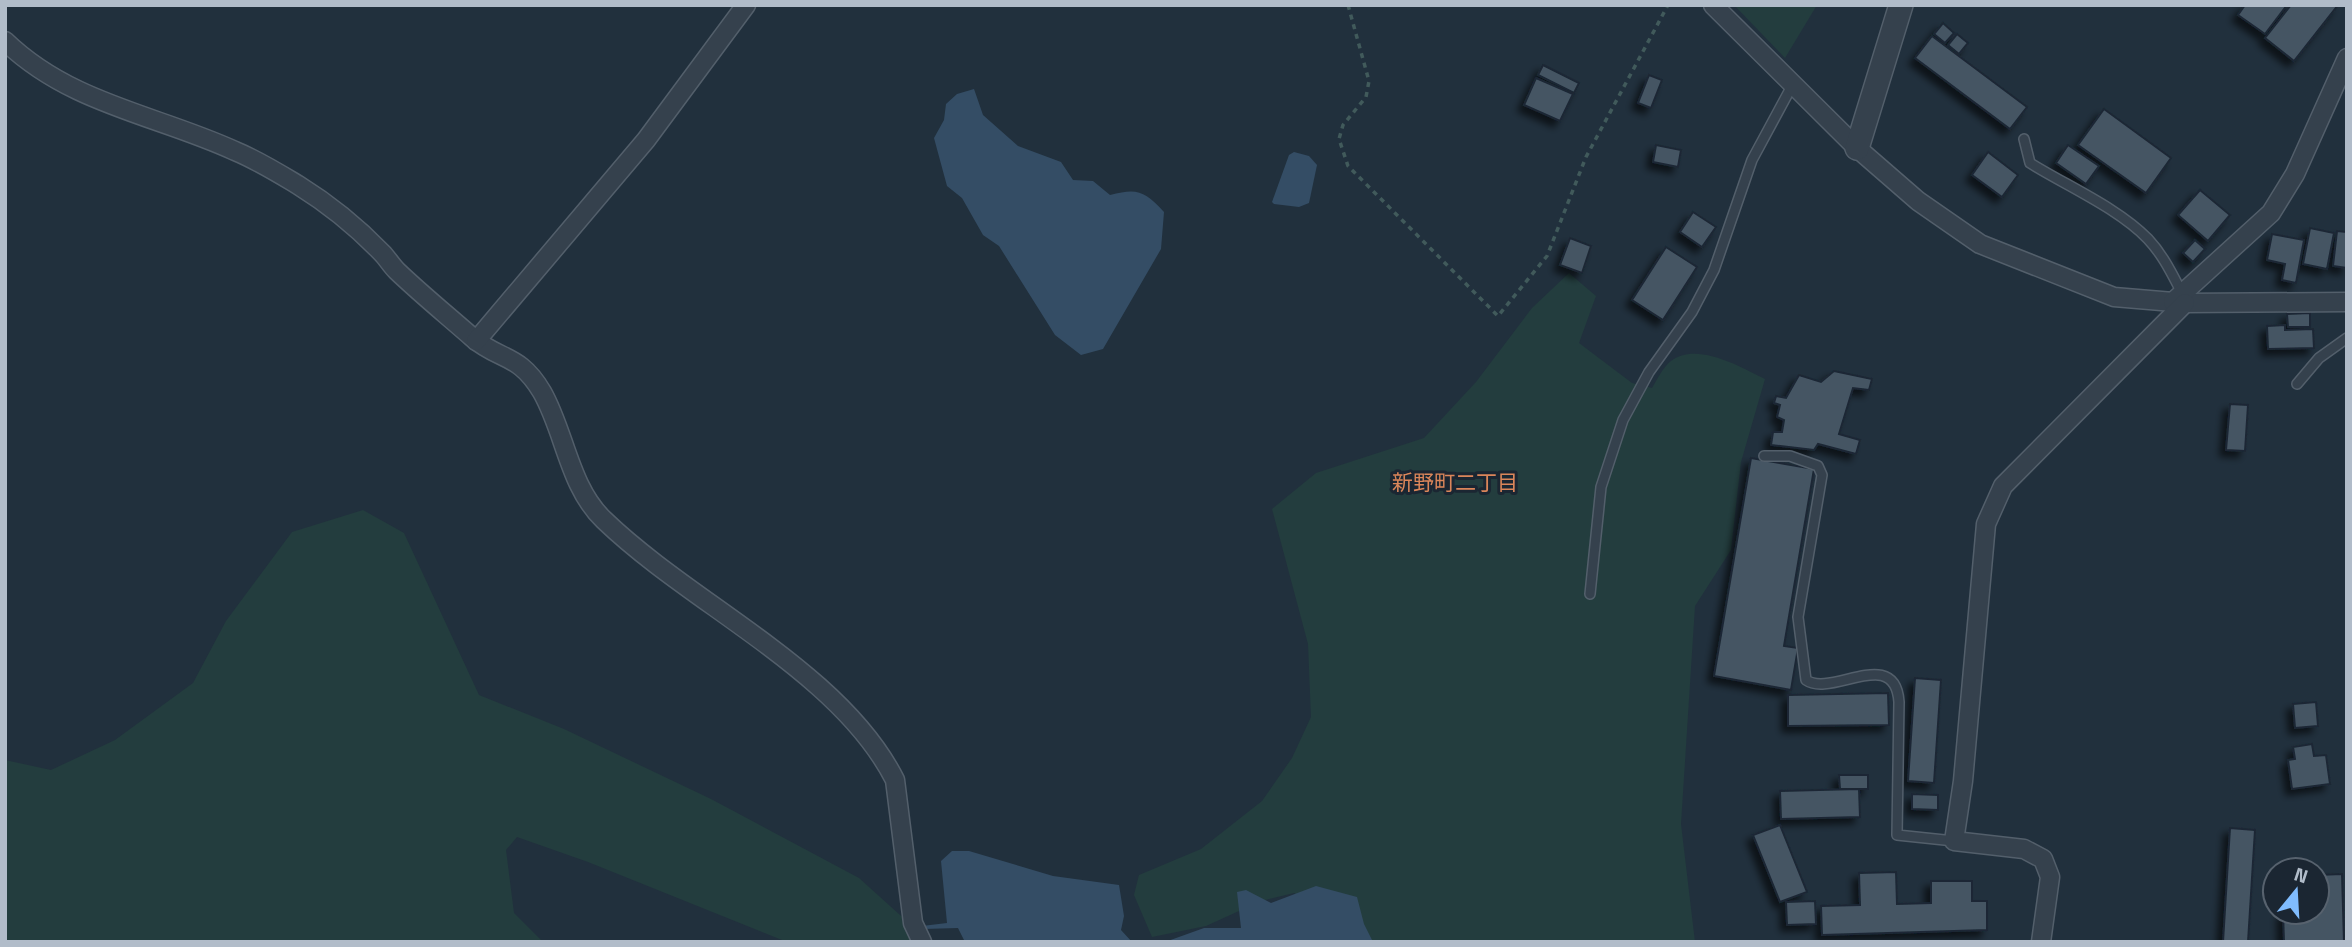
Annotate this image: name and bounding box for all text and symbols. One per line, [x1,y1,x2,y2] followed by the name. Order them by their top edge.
[1392,466,1518,498] district label: 新野町二丁目
[2261,856,2331,926] north arrow
[2291,859,2312,890] text: N

